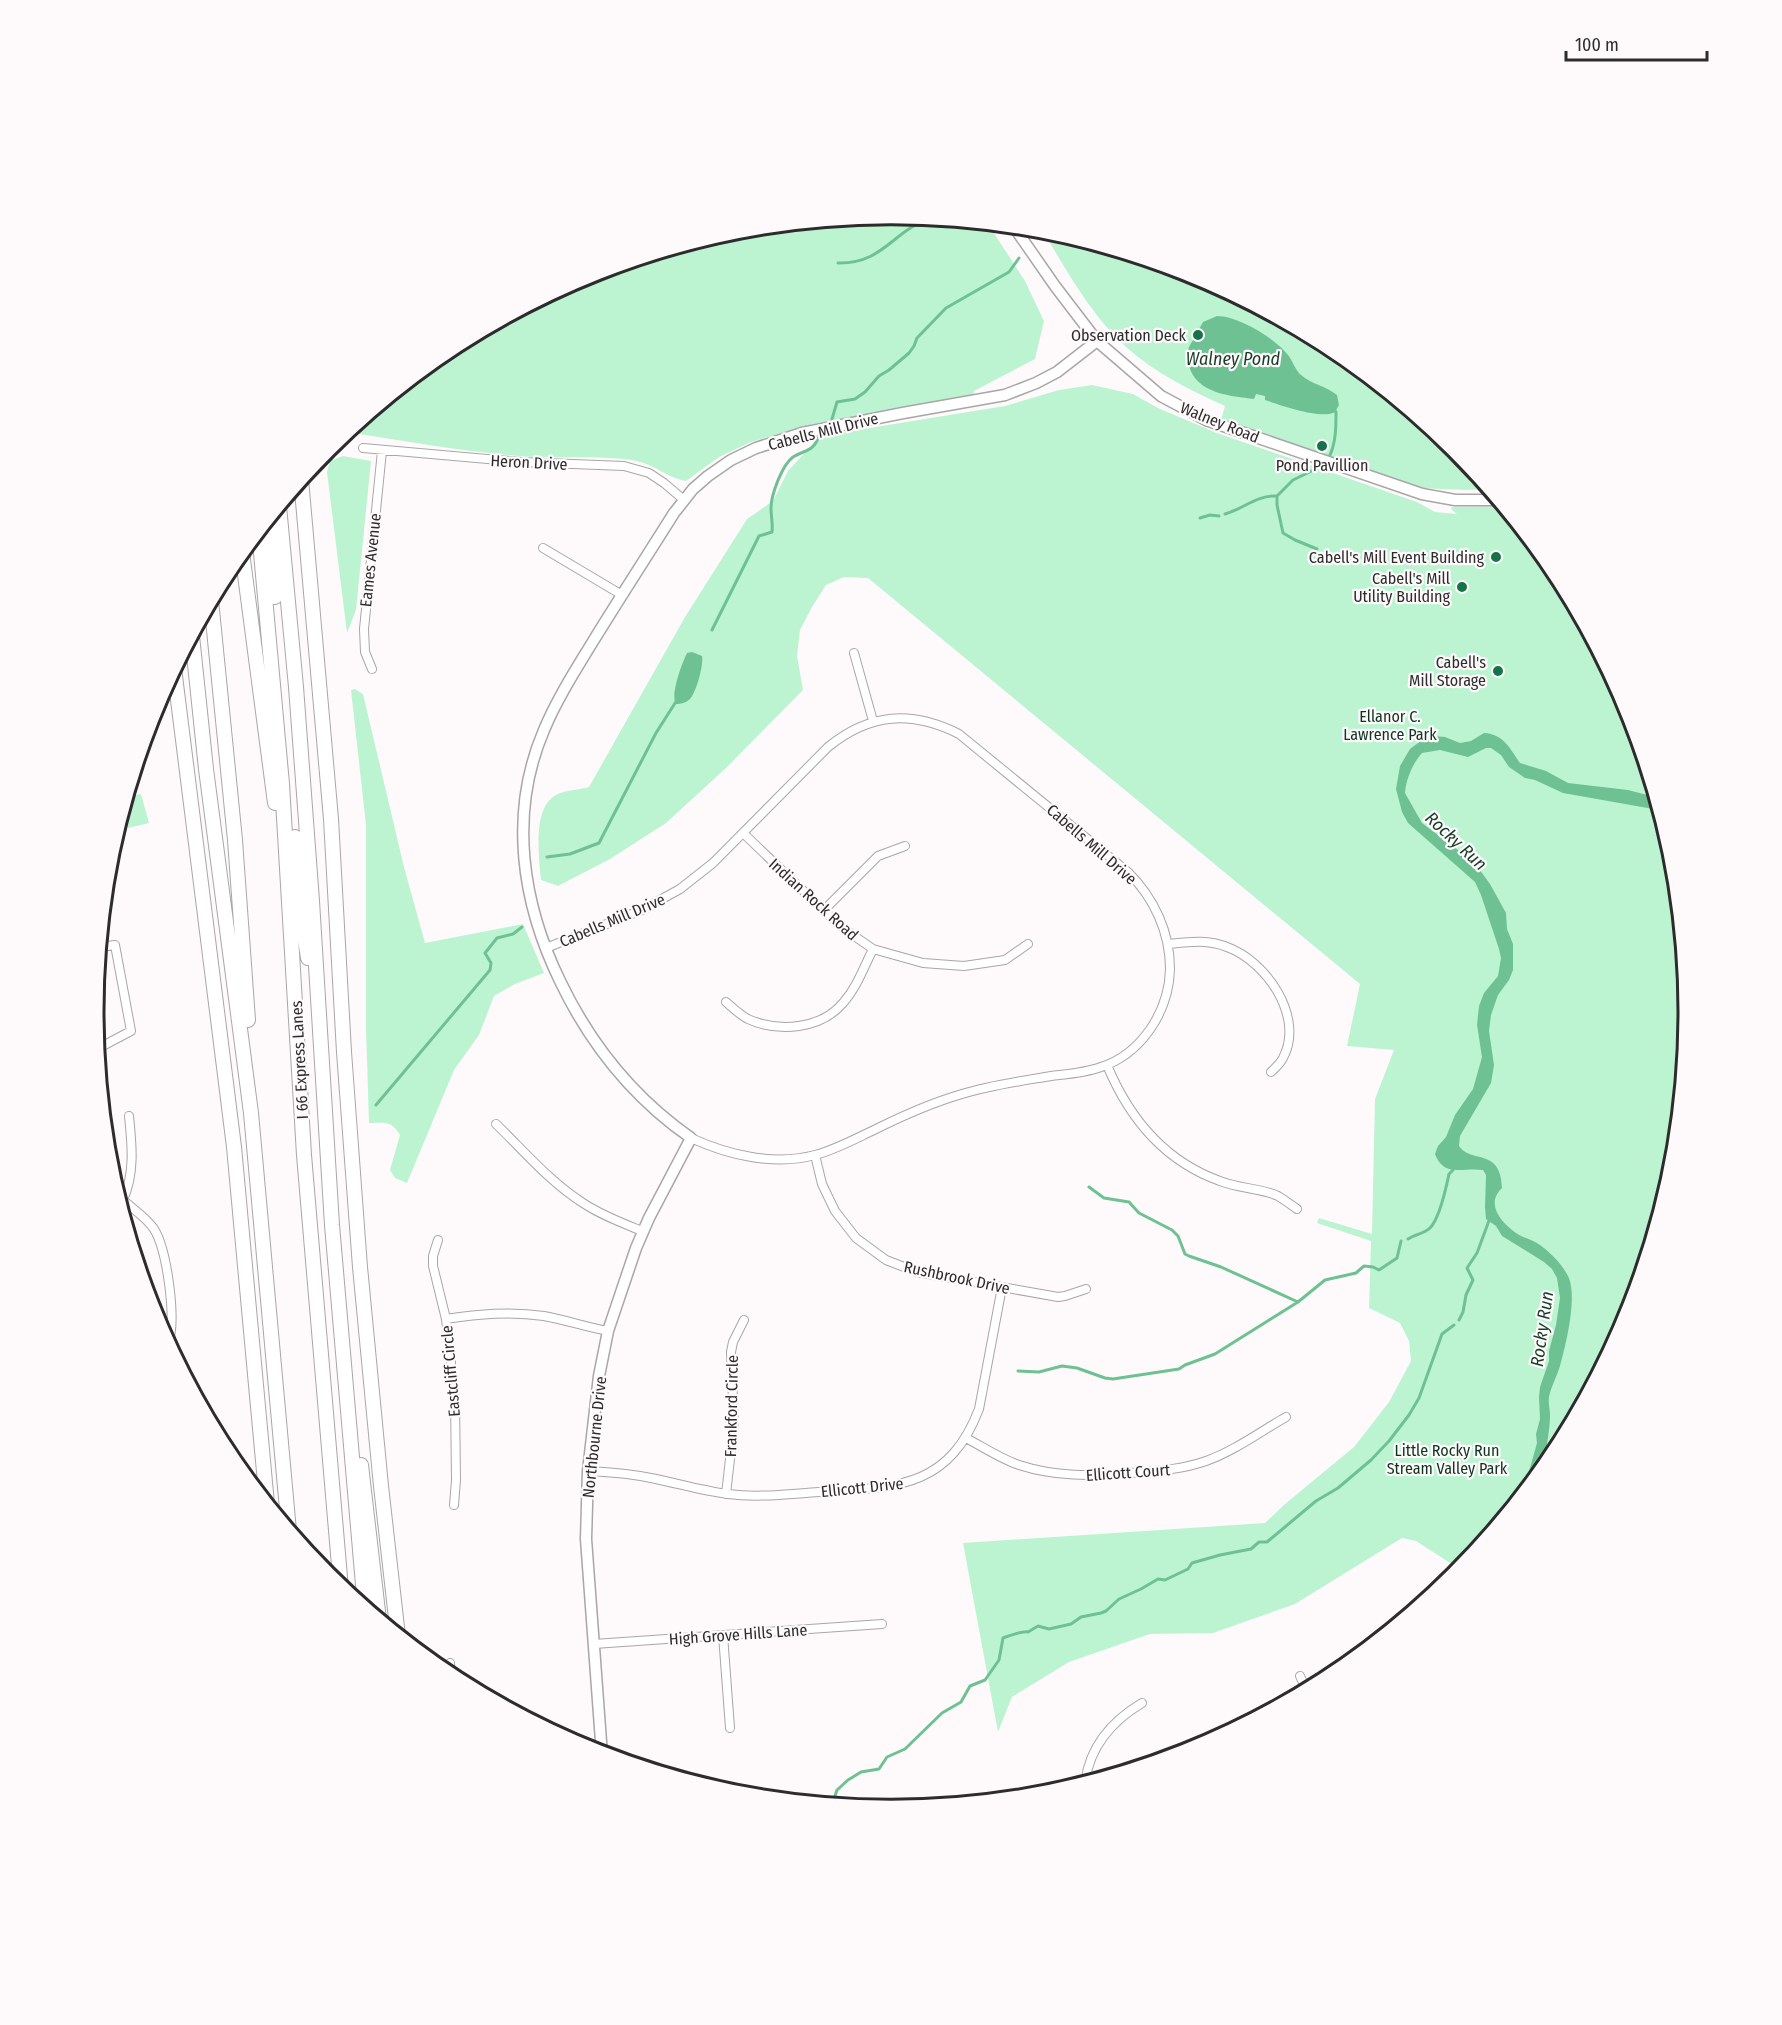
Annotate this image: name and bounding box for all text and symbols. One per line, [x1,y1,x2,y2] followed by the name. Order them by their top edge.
[1566,24,1707,62] scale bar
[1575,34,1619,56] text: 100 m
[1071,326,1187,345] place label: Observation Deck
[1191,328,1205,342] marker: Observation Deck
[1186,348,1281,370] water label: Walney Pond
[1177,398,1262,447] street label: Walney Road
[766,409,880,454] street label: Cabells Mill Drive
[1315,439,1329,453] marker: Pond Pavillion
[490,451,568,474] street label: Heron Drive
[1276,456,1368,475] place label: Pond Pavillion
[356,512,385,608] street label: Eames Avenue
[1309,548,1484,567] place label: Cabell's Mill Event Building
[1489,550,1503,564] marker: Cabell's Mill Event Building
[1353,569,1450,606] place label: Cabell's Mill Utility Building
[1455,580,1469,594] marker: Cabell's Mill Utility Building
[1409,653,1486,690] place label: Cabell's Mill Storage
[1491,664,1505,678] marker: Cabell's Mill Storage
[1343,707,1437,744] park label: Ellanor C. Lawrence Park
[1043,800,1141,889] street label: Cabells Mill Drive
[1421,807,1491,875] water label: Rocky Run
[765,854,862,944] street label: Indian Rock Road
[557,890,668,951] street label: Cabells Mill Drive
[287,1000,312,1120] street label: I 66 Express Lanes
[902,1257,1012,1298] street label: Rushbrook Drive
[1526,1290,1558,1368] water label: Rocky Run
[437,1324,464,1417] street label: Eastcliff Circle
[721,1355,742,1457] street label: Frankford Circle
[579,1375,610,1499] street label: Northbourne Drive
[1387,1441,1508,1478] park label: Little Rocky Run Stream Valley Park
[1085,1460,1172,1485] street label: Ellicott Court
[820,1474,904,1501] street label: Ellicott Drive
[668,1620,808,1649] street label: High Grove Hills Lane

